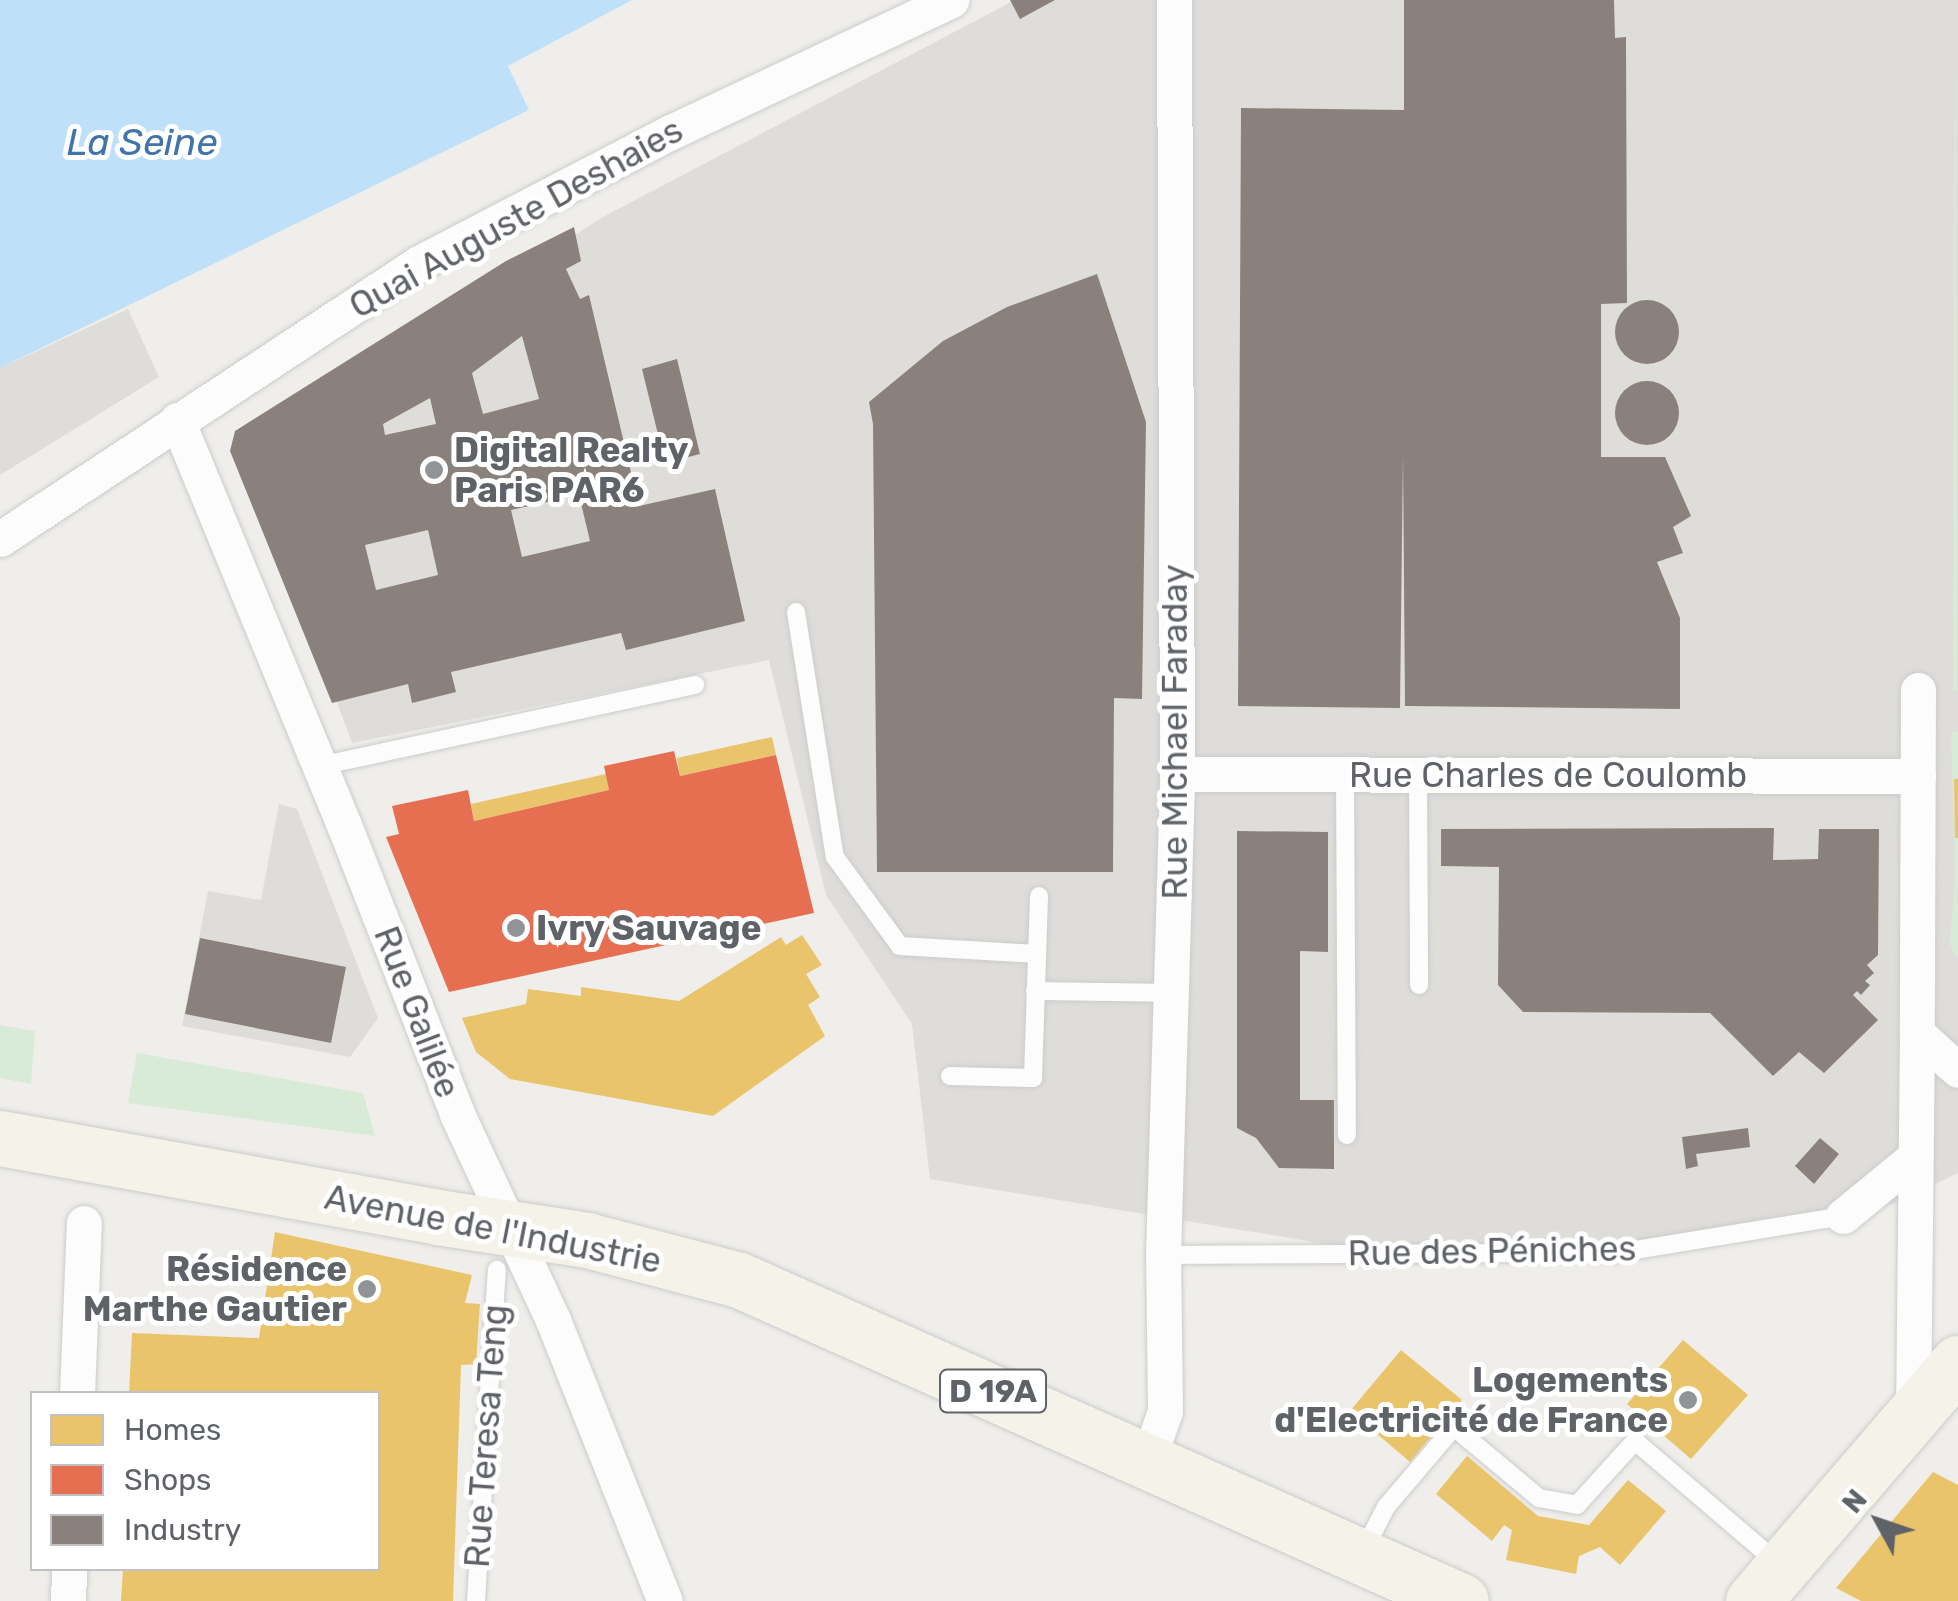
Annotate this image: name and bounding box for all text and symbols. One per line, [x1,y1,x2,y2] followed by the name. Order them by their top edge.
[342,109,690,327] street label: Quai Auguste Deshaies
[66,120,218,166] water label: La Seine
[454,429,688,511] place label: Digital Realty Paris PAR6
[423,459,445,481] marker: Digital Realty Paris PAR6
[1154,564,1196,900] street label: Rue Michael Faraday
[1349,754,1747,796] street label: Rue Charles de Coulomb
[536,907,762,949] place label: Ivry Sauvage
[505,917,527,939] marker: Ivry Sauvage
[365,920,469,1104] street label: Rue Galilée
[321,1176,665,1282] street label: Avenue de l'Industrie
[1347,1227,1637,1275] street label: Rue des Péniches
[83,1248,347,1330] place label: Résidence Marthe Gautier
[356,1278,378,1300] marker: Résidence Marthe Gautier
[456,1302,516,1570] street label: Rue Teresa Teng
[1274,1359,1668,1441] place label: Logements d'Electricité de France
[938,1364,1048,1418] road number: D 19A
[1677,1389,1699,1411] marker: Logements d'Electricité de France
[30,1391,380,1571] legend
[124,1412,221,1448] text: Homes
[124,1462,211,1498] text: Shops
[1828,1471,1928,1571] north arrow
[1836,1483,1874,1520] text: N
[124,1512,241,1548] text: Industry

